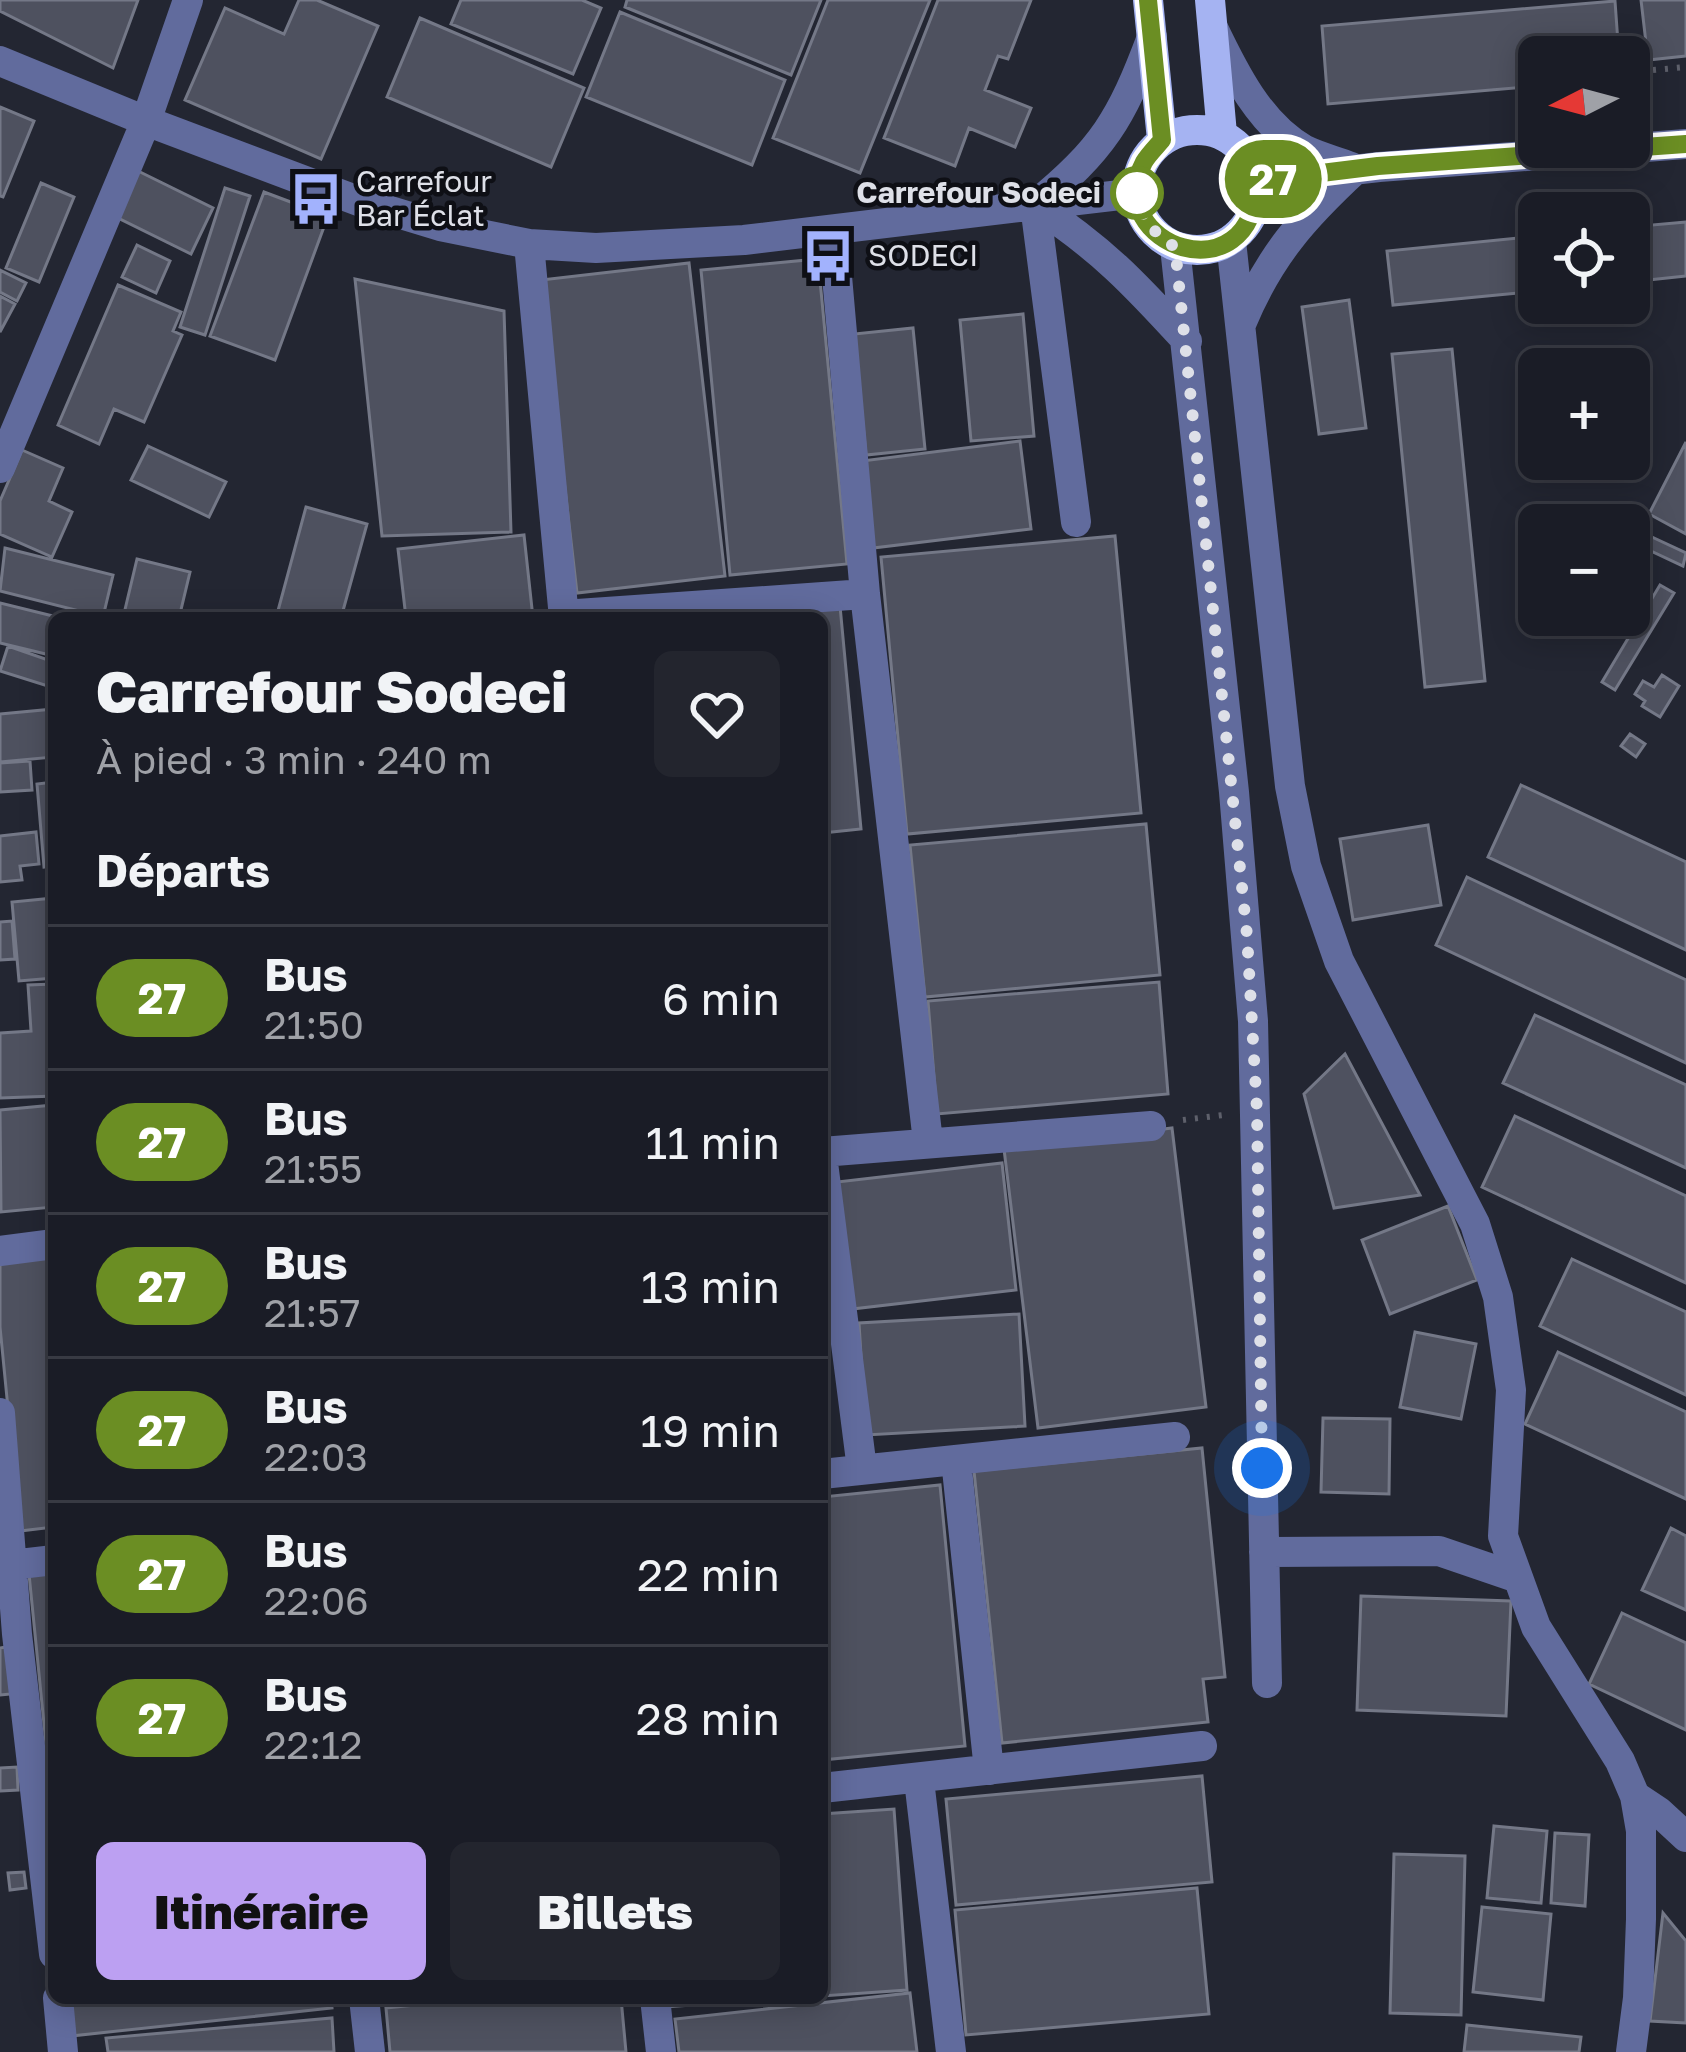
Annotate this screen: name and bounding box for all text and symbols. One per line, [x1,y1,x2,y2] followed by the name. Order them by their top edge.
[1518,36,1650,168] north arrow
[1518,36,1650,636] map controls
[1219,140,1327,218] line badge: 27
[1249,154,1297,204] text: 27
[356,163,492,233] place label: Carrefour Bar Éclat
[1112,168,1162,218] marker: Carrefour Sodeci
[287,170,345,228] bus stop icon: Carrefour Bar Éclat
[856,174,1101,210] place label: Carrefour Sodeci
[1518,192,1650,324] button: locate
[799,227,857,285] bus stop icon: SODECI
[868,237,978,273] place label: SODECI
[1518,348,1650,480] button: +
[1518,504,1650,636] button: −
[654,651,780,777] button: heart
[96,656,567,725] text: Carrefour Sodeci
[96,736,492,783] text: À pied · 3 min · 240 m
[96,843,270,897] text: Départs
[264,947,348,1001] text: Bus
[662,971,780,1025] text: 6 min
[138,973,186,1023] text: 27
[264,1001,364,1048] text: 21:50
[264,1091,348,1145] text: Bus
[646,1115,780,1169] text: 11 min
[138,1117,186,1167] text: 27
[264,1145,362,1192] text: 21:55
[264,1235,348,1289] text: Bus
[641,1259,780,1313] text: 13 min
[138,1261,186,1311] text: 27
[264,1289,361,1336] text: 21:57
[264,1379,348,1433] text: Bus
[640,1403,780,1457] text: 19 min
[138,1405,186,1455] text: 27
[264,1433,368,1480] text: 22:03
[1232,1438,1292,1498] your location
[264,1523,348,1577] text: Bus
[637,1547,780,1601] text: 22 min
[138,1549,186,1599] text: 27
[264,1577,369,1624] text: 22:06
[264,1667,348,1721] text: Bus
[636,1691,780,1745] text: 28 min
[138,1693,186,1743] text: 27
[264,1721,362,1768] text: 22:12
[96,1842,426,1980] button: Itinéraire
[450,1842,780,1980] button: Billets

